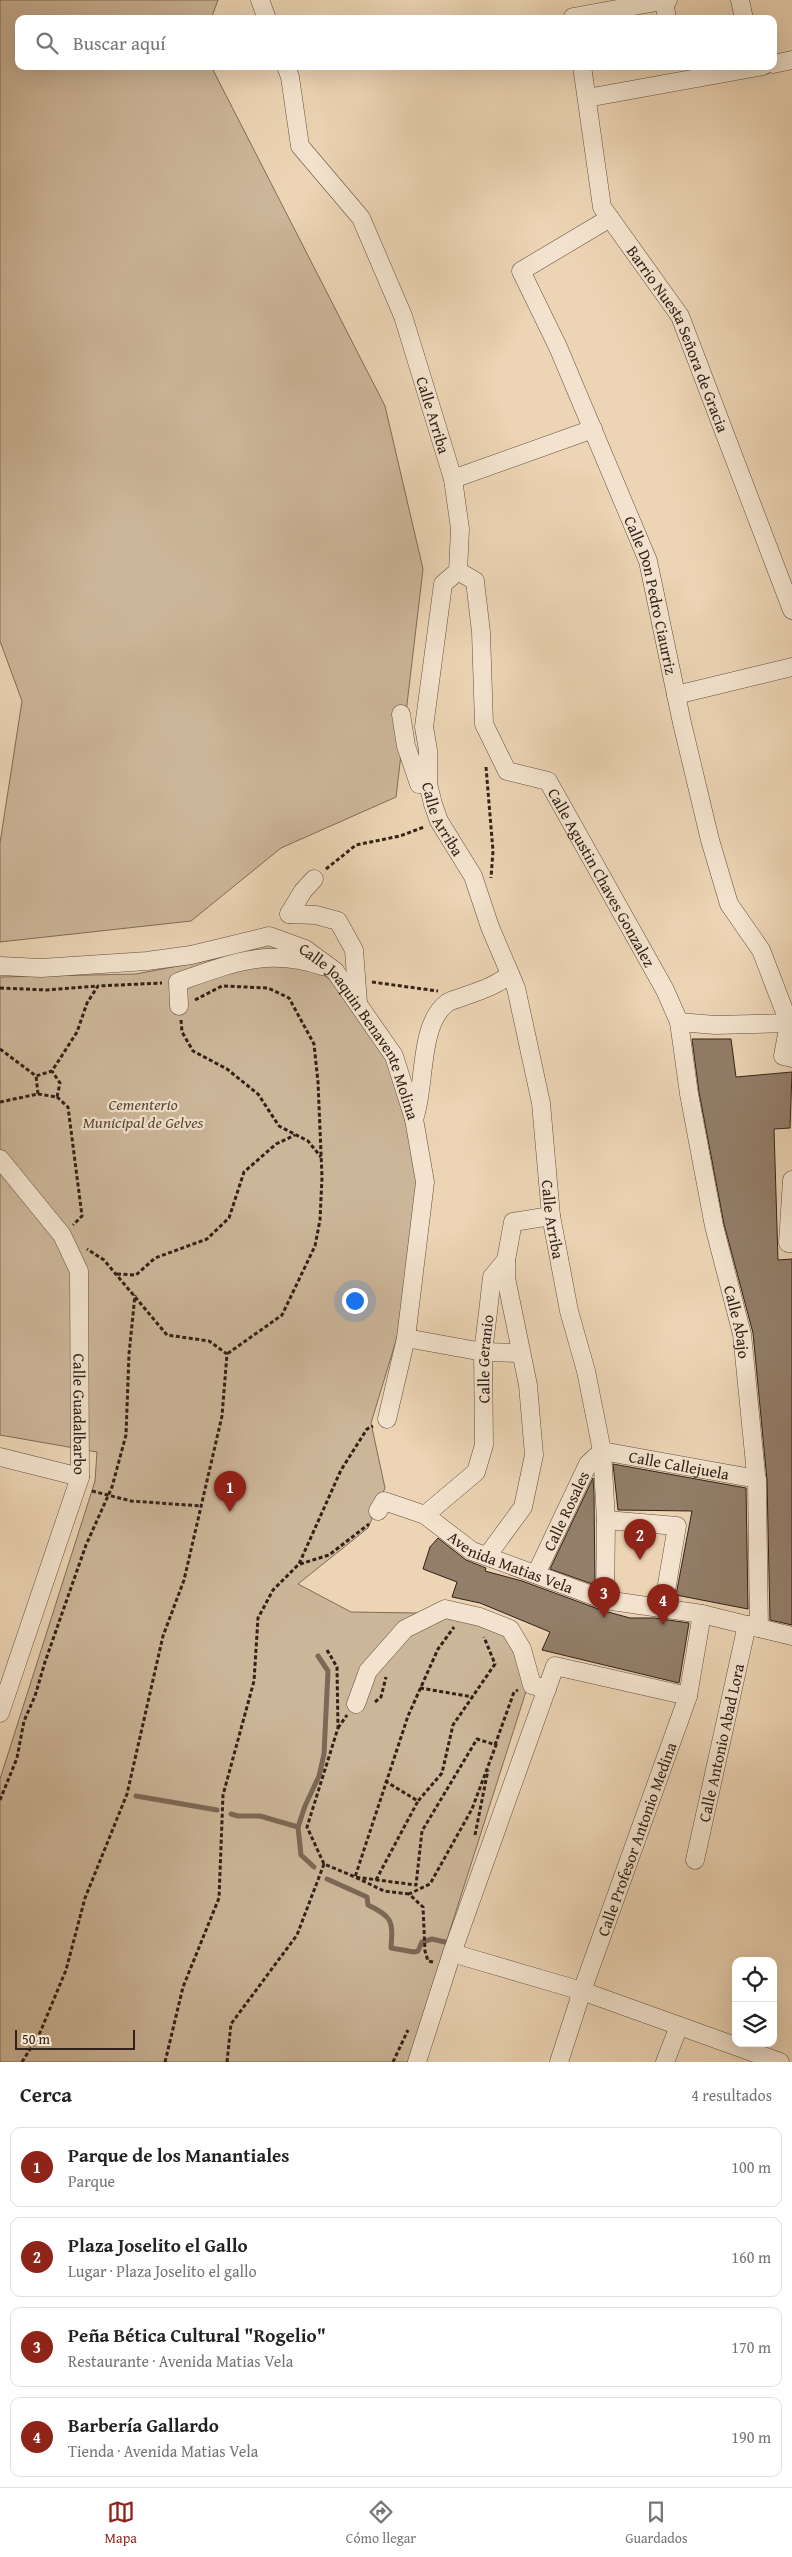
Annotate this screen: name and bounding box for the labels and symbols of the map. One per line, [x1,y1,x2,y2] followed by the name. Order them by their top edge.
[621,240,735,436] street label: Barrio Nuesta Señora de Gracia
[410,373,457,457] street label: Calle Arriba
[618,512,683,677] street label: Calle Don Pedro Ciaurriz
[416,779,470,861] street label: Calle Arriba
[542,783,662,971] street label: Calle Agustin Chaves Gonzalez
[296,936,426,1123] street label: Calle Joaquin Benavente Molina
[83,1092,204,1134] park label: Cementerio Municipal de Gelves
[536,1179,571,1261] street label: Calle Arriba
[718,1283,756,1360] street label: Calle Abajo
[342,1288,368,1314] your location
[471,1313,500,1403] street label: Calle Geranio
[67,1353,92,1475] street label: Calle Guadalbarbo
[627,1444,732,1486] street label: Calle Callejuela
[537,1467,595,1555] street label: Calle Rosales
[214,1471,246,1512] pin: 1
[624,1519,656,1560] pin: 2
[443,1525,577,1599] street label: Avenida Matias Vela
[588,1577,620,1618] pin: 3
[647,1584,679,1625] pin: 4
[692,1661,750,1824] street label: Calle Antonio Abad Lora
[591,1738,683,1940] street label: Calle Profesor Antonio Medina
[15,2027,135,2050] scale bar

